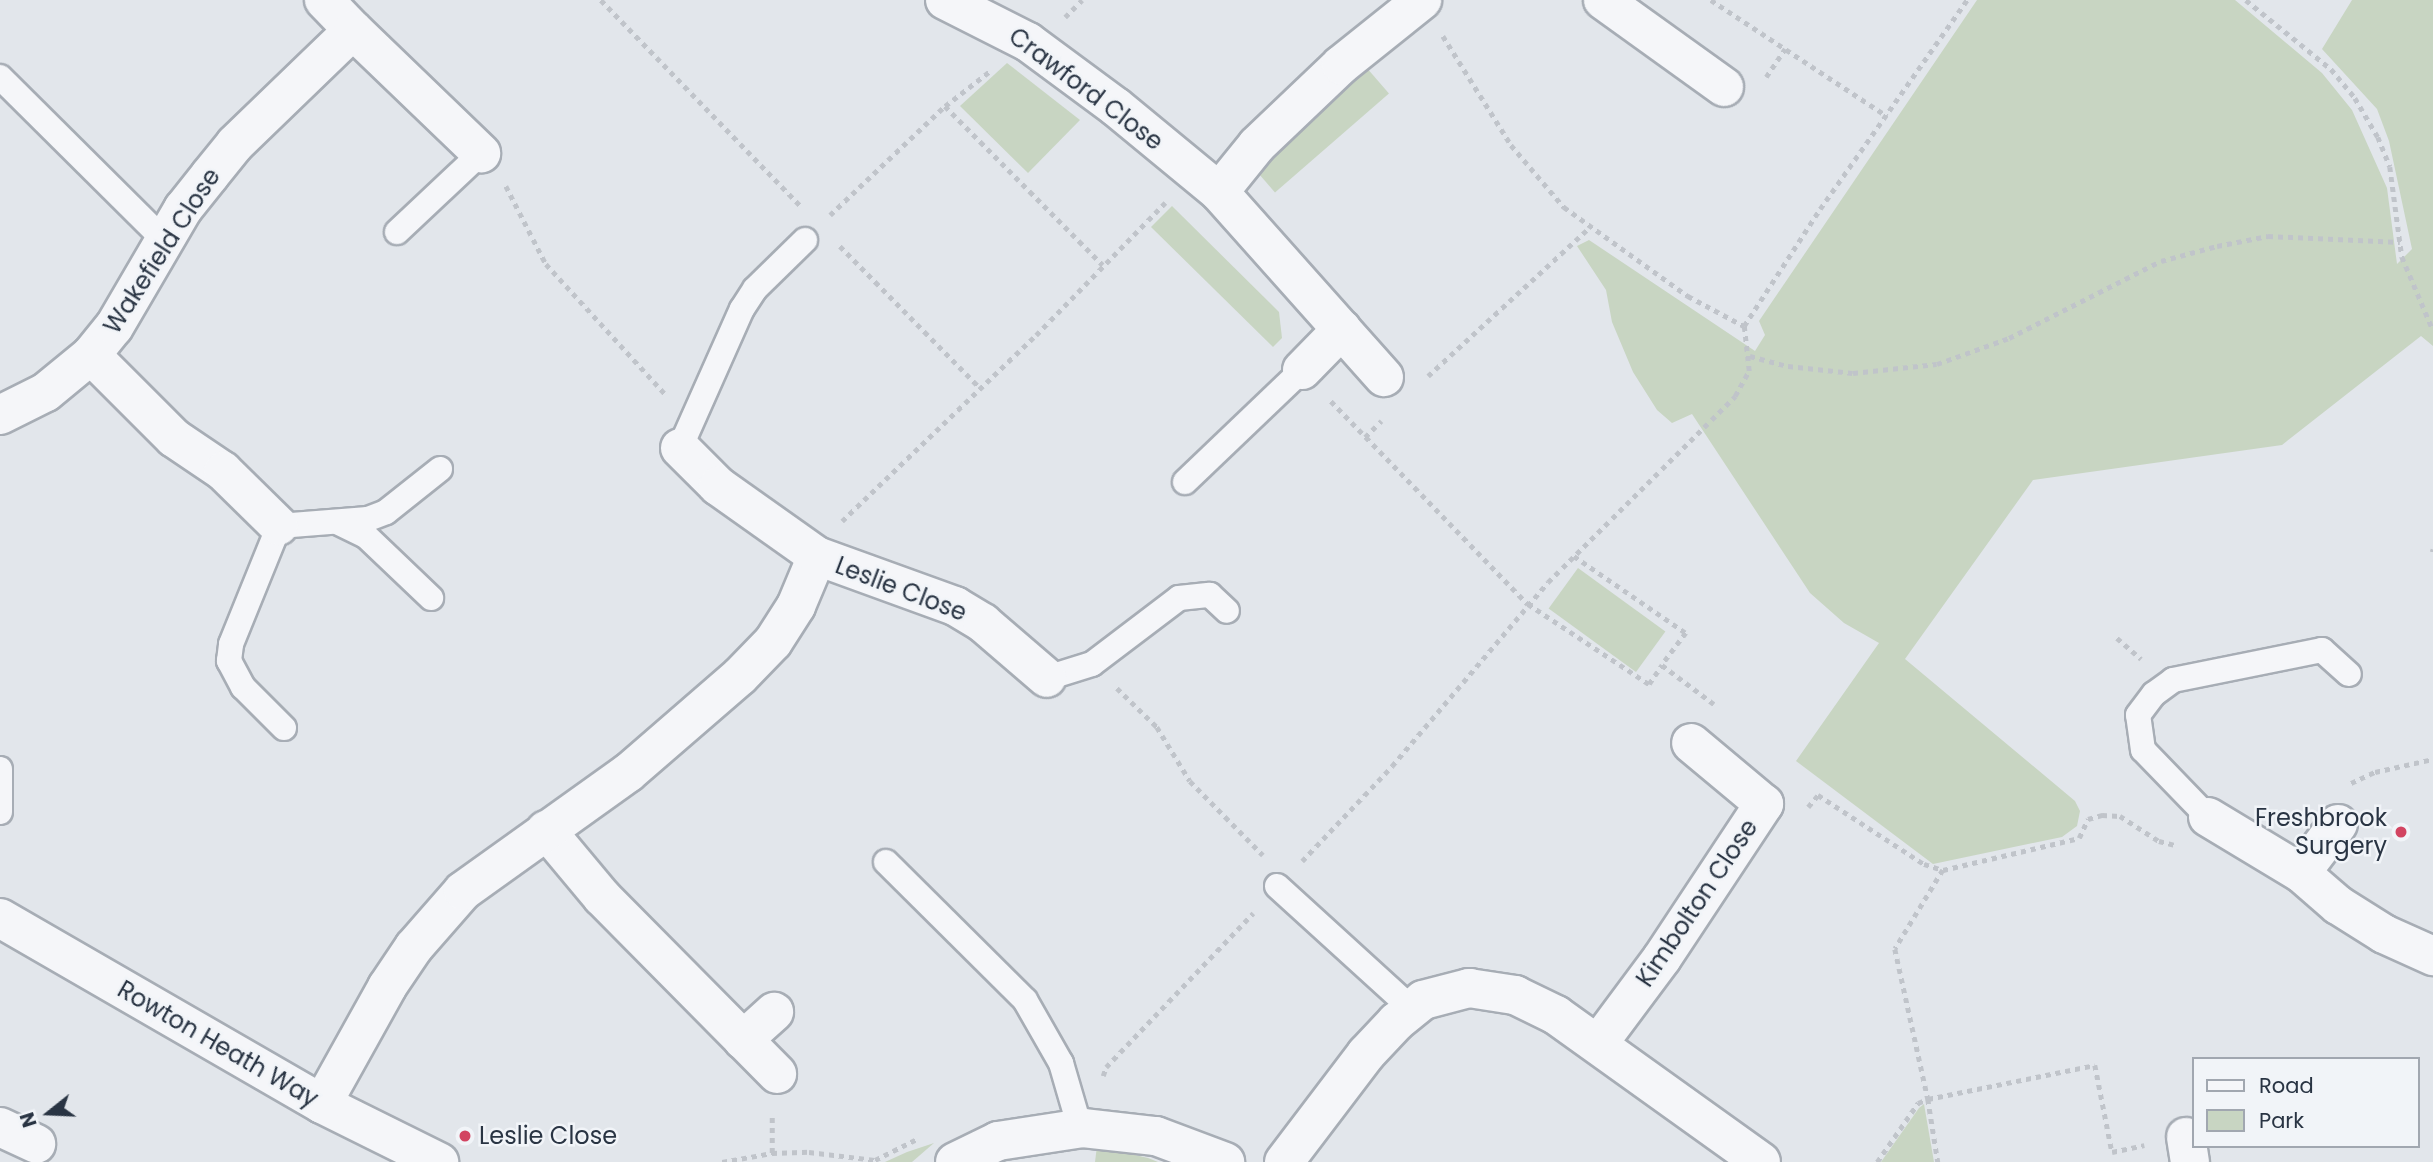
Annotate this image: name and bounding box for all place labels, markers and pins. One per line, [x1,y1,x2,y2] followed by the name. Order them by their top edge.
[2255,804,2387,860] place label: Freshbrook Surgery
[2393,824,2409,840] marker: Freshbrook Surgery
[479,1122,617,1150] place label: Leslie Close
[457,1128,473,1144] marker: Leslie Close

